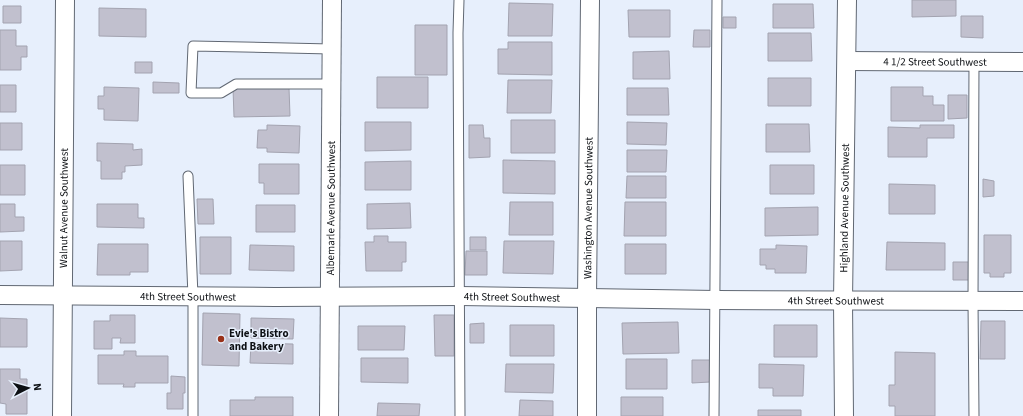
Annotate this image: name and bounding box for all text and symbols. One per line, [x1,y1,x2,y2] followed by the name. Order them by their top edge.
[883,54,987,70] street label: 4 1/2 Street Southwest
[580,137,597,279] street label: Washington Avenue Southwest
[323,140,339,275] street label: Albemarle Avenue Southwest
[836,143,853,273] street label: Highland Avenue Southwest
[56,148,72,268] street label: Walnut Avenue Southwest
[140,289,236,305] street label: 4th Street Southwest
[464,289,560,306] street label: 4th Street Southwest
[788,293,884,309] street label: 4th Street Southwest
[229,326,289,354] place label: Evie's Bistro and Bakery
[216,334,226,344] marker: Evie's Bistro and Bakery
[8,368,48,408] north arrow
[30,383,45,391] text: N

